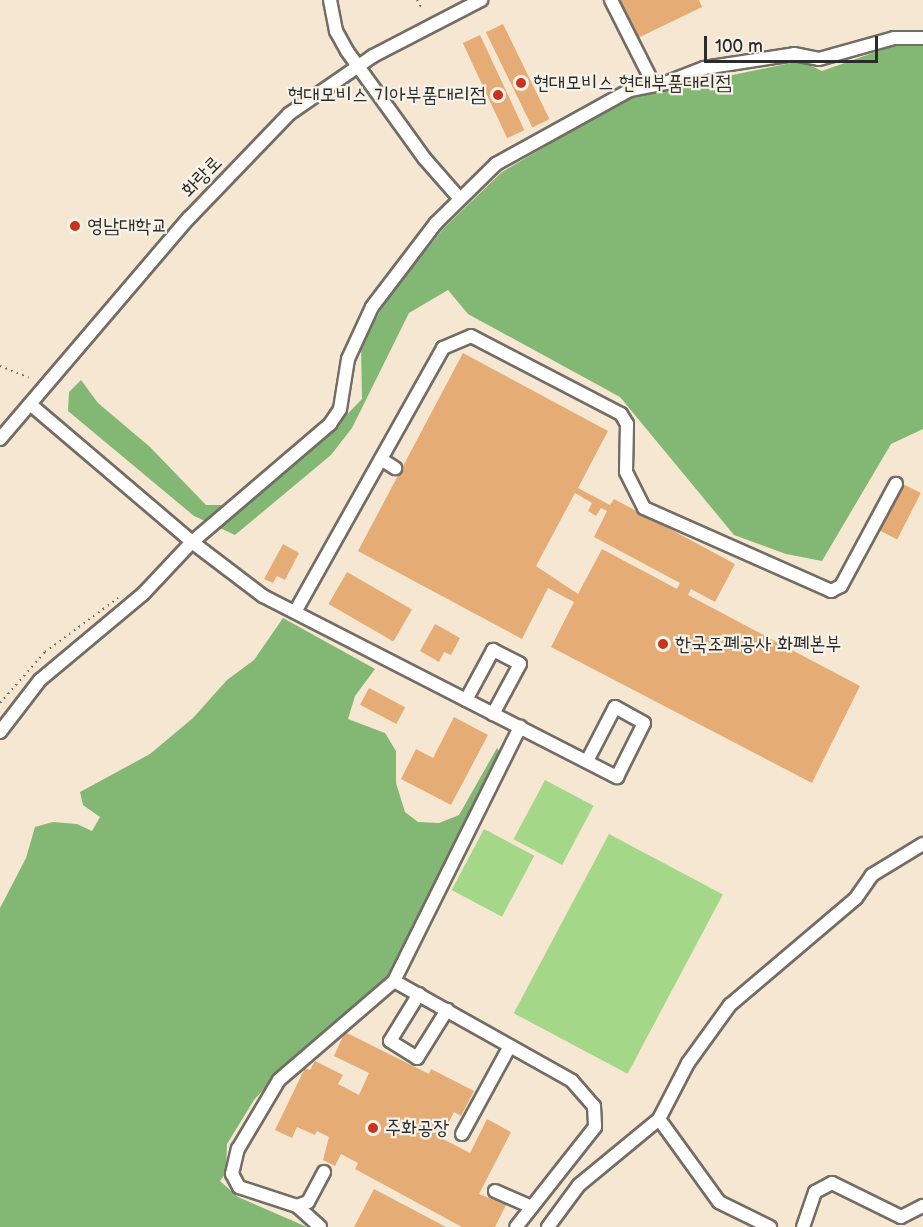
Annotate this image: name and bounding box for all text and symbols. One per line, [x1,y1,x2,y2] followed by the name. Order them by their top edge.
[707,24,881,62] scale bar
[715,36,763,57] text: 100 m
[533,71,732,95] place label: 현대모비스 현대부품대리점
[514,76,528,90] marker: 현대모비스 현대부품대리점
[287,83,486,107] place label: 현대모비스 기아부품대리점
[491,88,505,102] marker: 현대모비스 기아부품대리점
[177,151,227,203] street label: 화랑로
[87,214,167,238] place label: 영남대학교
[68,219,82,233] marker: 영남대학교
[675,632,841,656] place label: 한국조폐공사 화폐본부
[656,637,670,651] marker: 한국조폐공사 화폐본부
[385,1116,449,1140] place label: 주화공장
[366,1121,380,1135] marker: 주화공장

